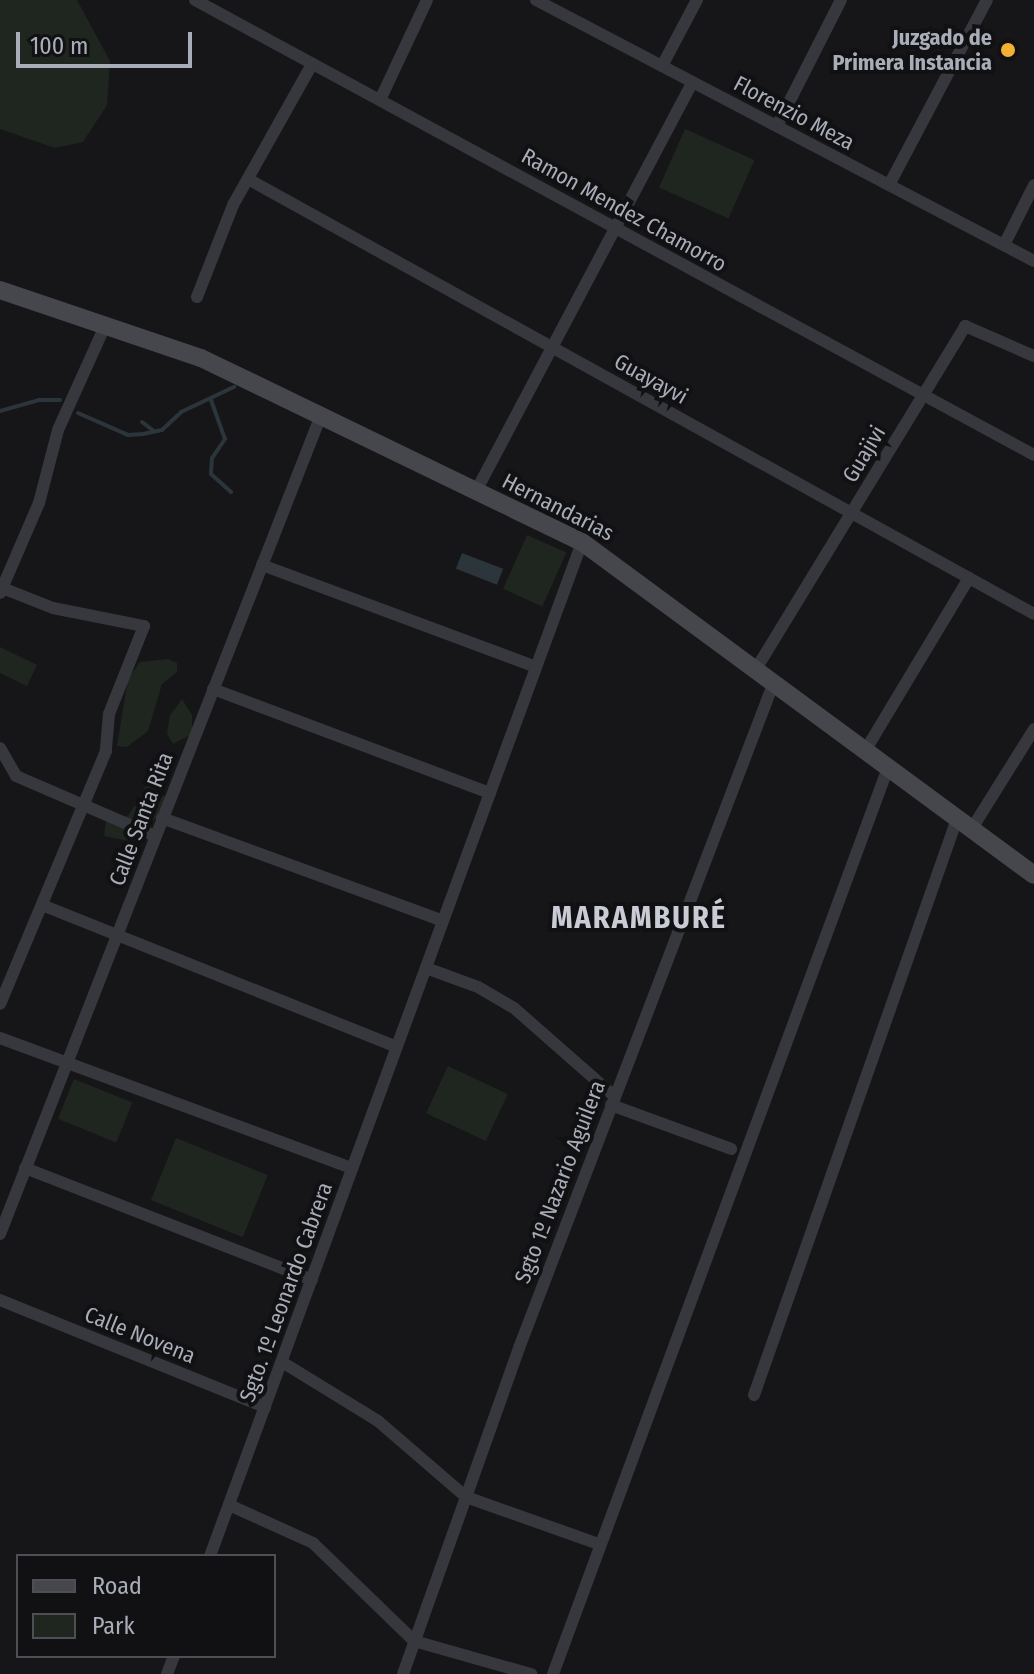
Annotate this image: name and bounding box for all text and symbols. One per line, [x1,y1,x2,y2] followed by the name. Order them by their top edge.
[20,16,196,66] scale bar
[833,24,992,76] place label: Juzgado de Primera Instancia
[30,32,88,60] text: 100 m
[999,41,1017,59] marker: Juzgado de Primera Instancia
[729,70,859,156] street label: Florenzio Meza
[517,143,731,277] street label: Ramon Mendez Chamorro
[610,348,692,410] street label: Guayayvi
[837,421,891,487] street label: Guajivi
[498,468,618,546] street label: Hernandarias
[103,749,179,889] street label: Calle Santa Rita
[551,900,727,936] district label: MARAMBURÉ
[509,1077,611,1287] street label: Sgto 1º Nazario Aguilera
[234,1179,338,1405] street label: Sgto. 1º Leonardo Cabrera
[81,1301,199,1369] street label: Calle Novena
[16,1554,276,1658] legend
[92,1572,142,1600] text: Road
[92,1612,135,1640] text: Park

